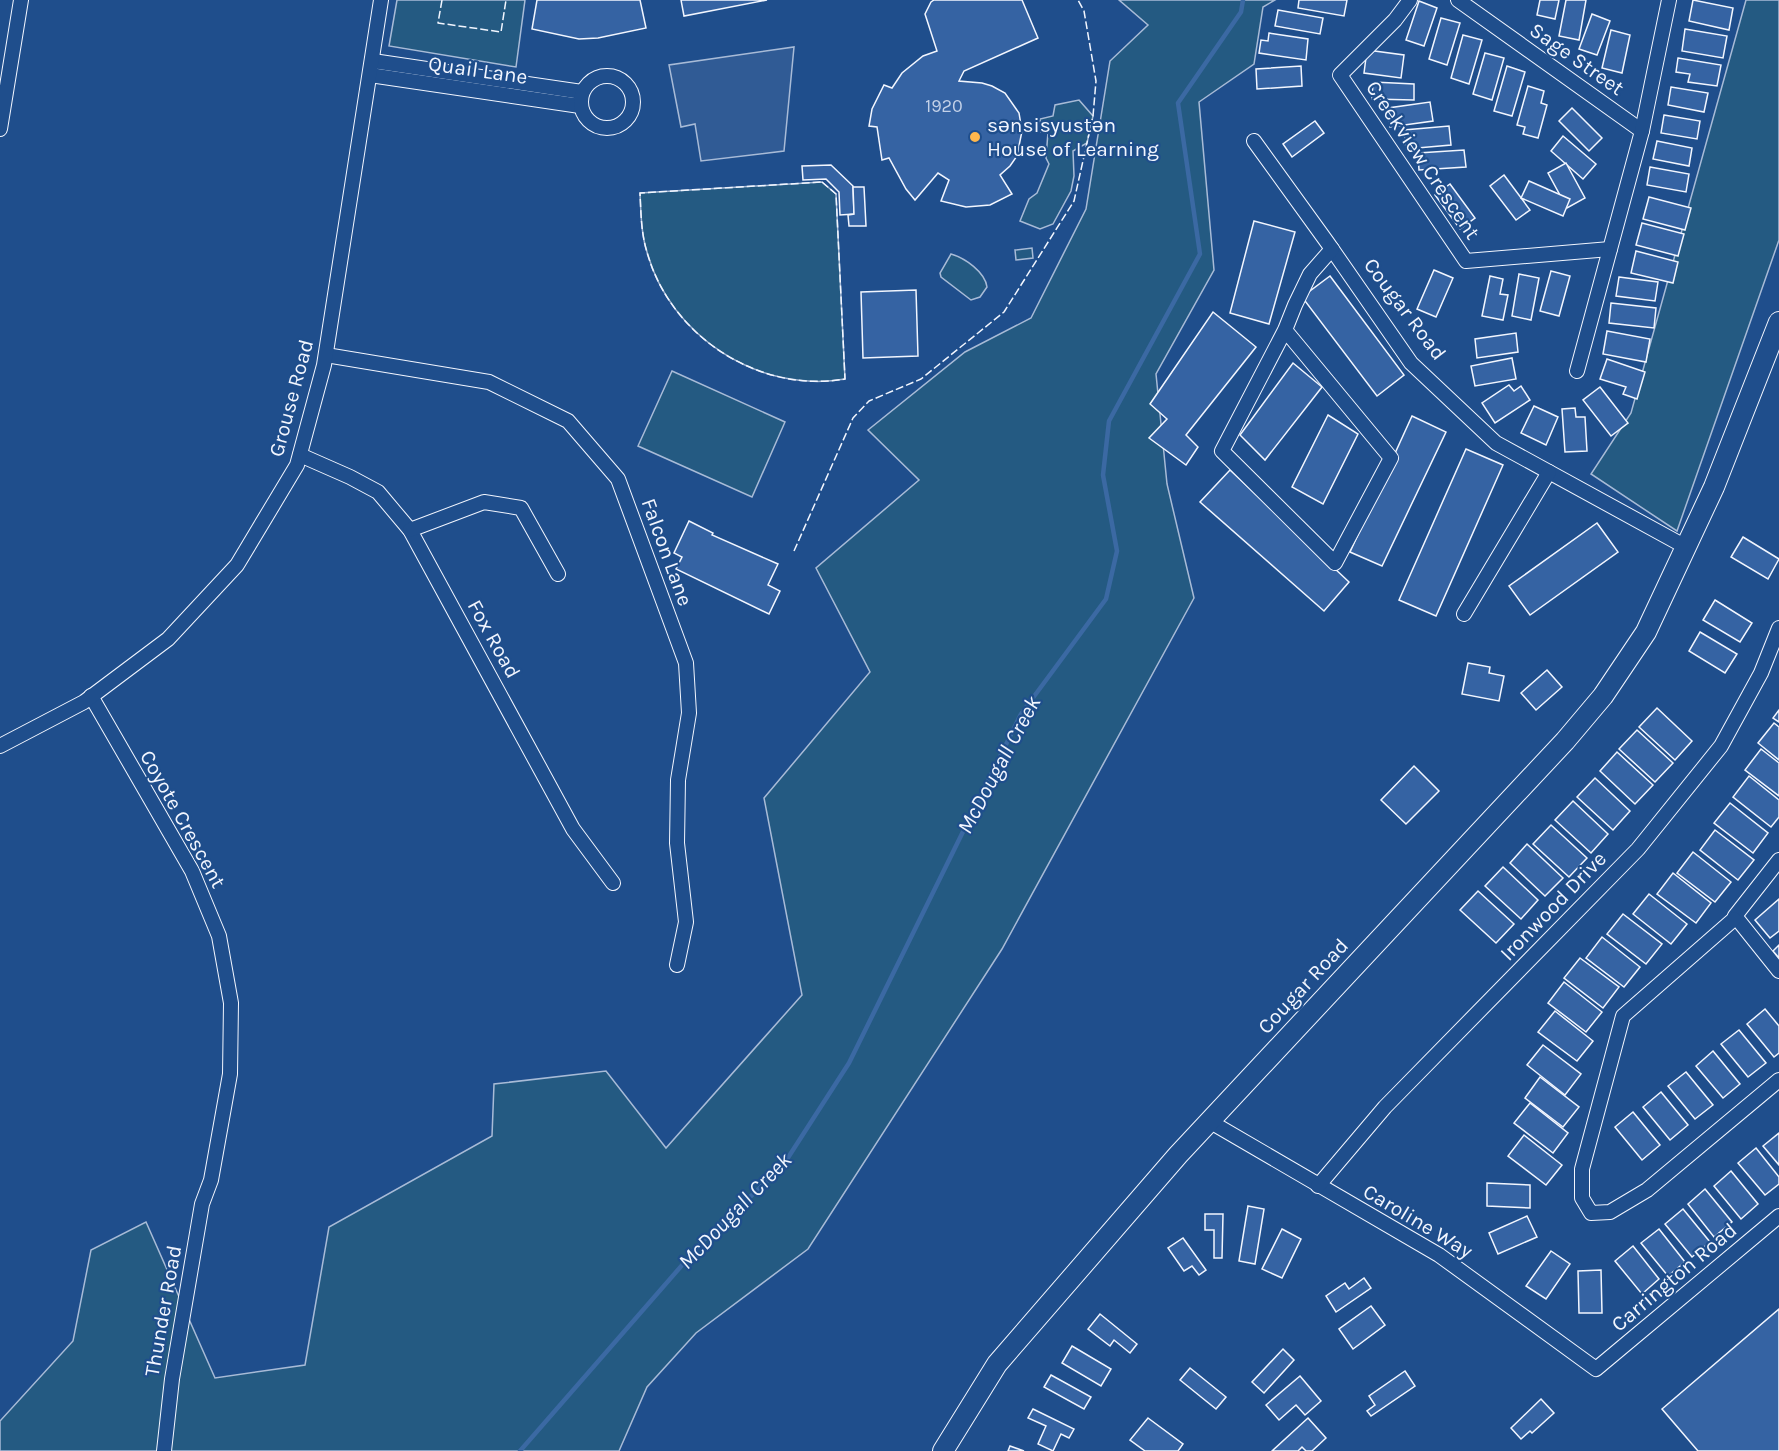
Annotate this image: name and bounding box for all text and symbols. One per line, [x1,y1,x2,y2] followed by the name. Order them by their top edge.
[1525,18,1629,100] street label: Sage Street
[427,51,529,89] street label: Quail Lane
[1361,76,1485,244] street label: Creekview Crescent
[925,95,963,117] house number: 1920
[987,113,1159,161] place label: sənsisyustən House of Learning
[968,130,982,144] marker: sənsisyustən House of Learning
[1359,253,1451,365] street label: Cougar Road
[264,337,318,459] street label: Grouse Road
[636,495,698,609] street label: Falcon Lane
[463,596,525,682] street label: Fox Road
[952,691,1047,838] water label: McDougall Creek
[135,746,231,892] street label: Coyote Crescent
[1495,846,1611,966] street label: Ironwood Drive
[1253,933,1353,1039] street label: Cougar Road
[673,1147,798,1275] water label: McDougall Creek
[1359,1179,1477,1263] street label: Caroline Way
[1607,1218,1741,1336] street label: Carrington Road
[140,1244,186,1378] street label: Thunder Road

